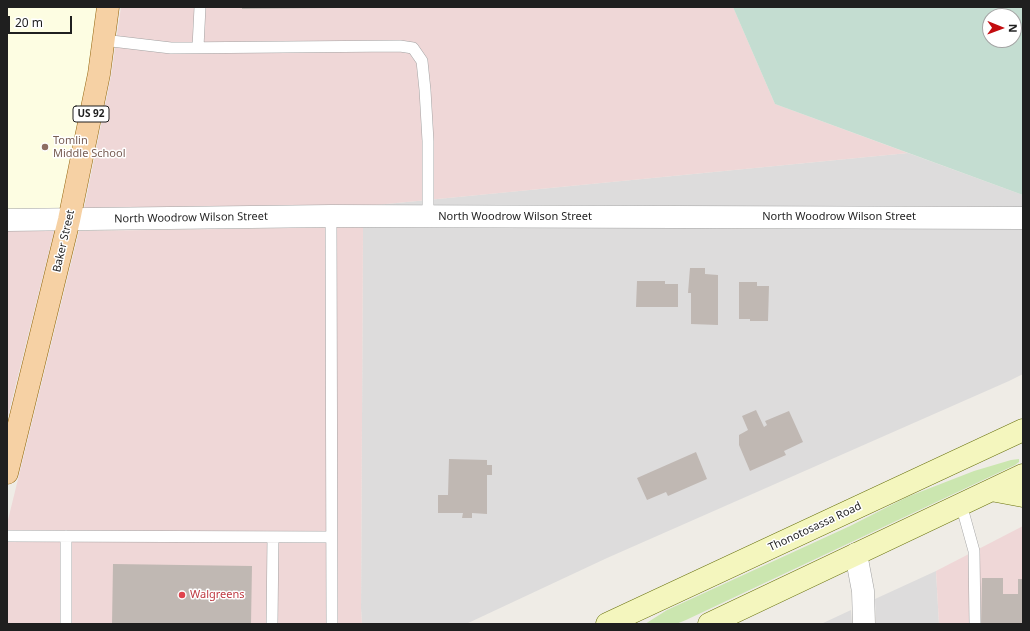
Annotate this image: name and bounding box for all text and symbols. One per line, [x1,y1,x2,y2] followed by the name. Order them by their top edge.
[10,8,74,34] scale bar
[982,8,1022,48] north arrow
[15,14,43,31] text: 20 m
[1006,24,1021,33] text: N
[73,106,109,122] road number: US 92
[53,134,126,160] place label: Tomlin Middle School
[40,142,50,152] marker: Tomlin Middle School
[50,209,78,273] street label: Baker Street
[114,210,268,226] street label: North Woodrow Wilson Street
[438,210,592,224] street label: North Woodrow Wilson Street
[762,210,916,224] street label: North Woodrow Wilson Street
[766,500,864,554] street label: Thonotosassa Road
[190,588,245,602] place label: Walgreens
[177,590,187,600] marker: Walgreens

